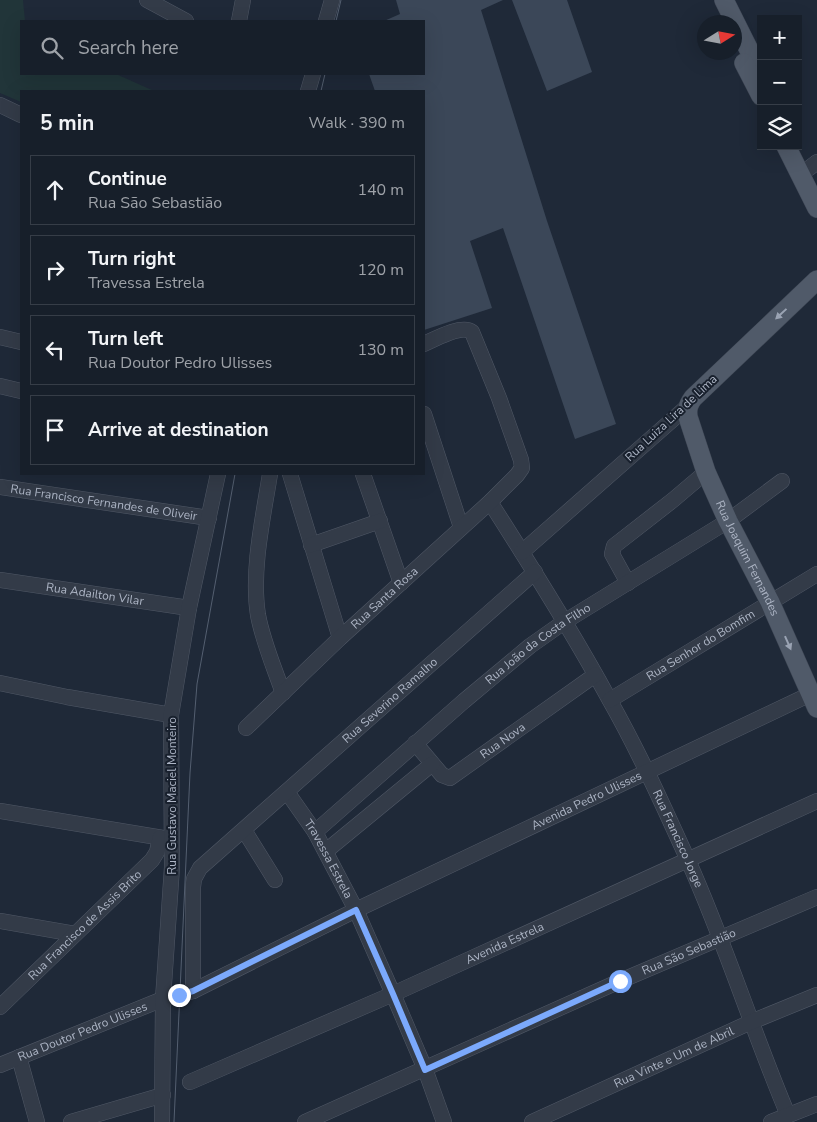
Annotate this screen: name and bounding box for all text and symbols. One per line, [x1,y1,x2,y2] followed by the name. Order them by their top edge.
[697,15,742,60] north arrow
[757,15,802,150] map controls
[757,15,802,60] button: +
[20,20,425,75] search box
[38,34,66,62] icon: search
[78,35,179,61] text: Search here
[757,60,802,105] button: −
[757,105,802,150] button: layers
[40,109,94,137] text: 5 min
[309,112,405,134] text: Walk · 390 m
[88,166,167,192] text: Continue
[41,176,69,204] icon: ahead
[357,179,404,201] text: 140 m
[88,192,222,214] text: Rua São Sebastião
[88,246,175,272] text: Turn right
[41,256,69,284] icon: right
[357,259,404,281] text: 120 m
[88,272,205,294] text: Travessa Estrela
[776,308,788,320] one-way arrow
[88,326,163,352] text: Turn left
[41,336,69,364] icon: left
[357,339,404,361] text: 130 m
[88,352,272,374] text: Rua Doutor Pedro Ulisses
[622,371,720,465] street label: Rua Luiza Lira de Lima
[41,416,69,444] icon: arrive
[88,417,269,443] text: Arrive at destination
[9,481,199,524] street label: Rua Francisco Fernandes de Oliveir
[712,498,783,619] street label: Rua Joaquim Fernandes
[347,563,421,632] street label: Rua Santa Rosa
[45,579,146,609] street label: Rua Adailton Vilar
[482,599,594,688] street label: Rua João da Costa Filho
[643,606,758,684] street label: Rua Senhor do Bomfim
[784,635,793,650] one-way arrow
[339,654,441,747] street label: Rua Severino Ramalho
[164,717,180,875] street label: Rua Gustavo Maciel Monteiro
[477,719,529,762] street label: Rua Nova
[529,767,644,834] street label: Avenida Pedro Ulisses
[649,787,707,890] street label: Rua Francisco Jorge
[301,816,357,901] street label: Travessa Estrela
[25,866,145,984] street label: Rua Francisco de Assis Brito
[463,918,546,968] street label: Avenida Estrela
[639,924,739,979] street label: Rua São Sebastião
[609,970,632,993] route start
[168,984,191,1007] route end
[15,998,150,1065] street label: Rua Doutor Pedro Ulisses
[611,1023,737,1092] street label: Rua Vinte e Um de Abril

